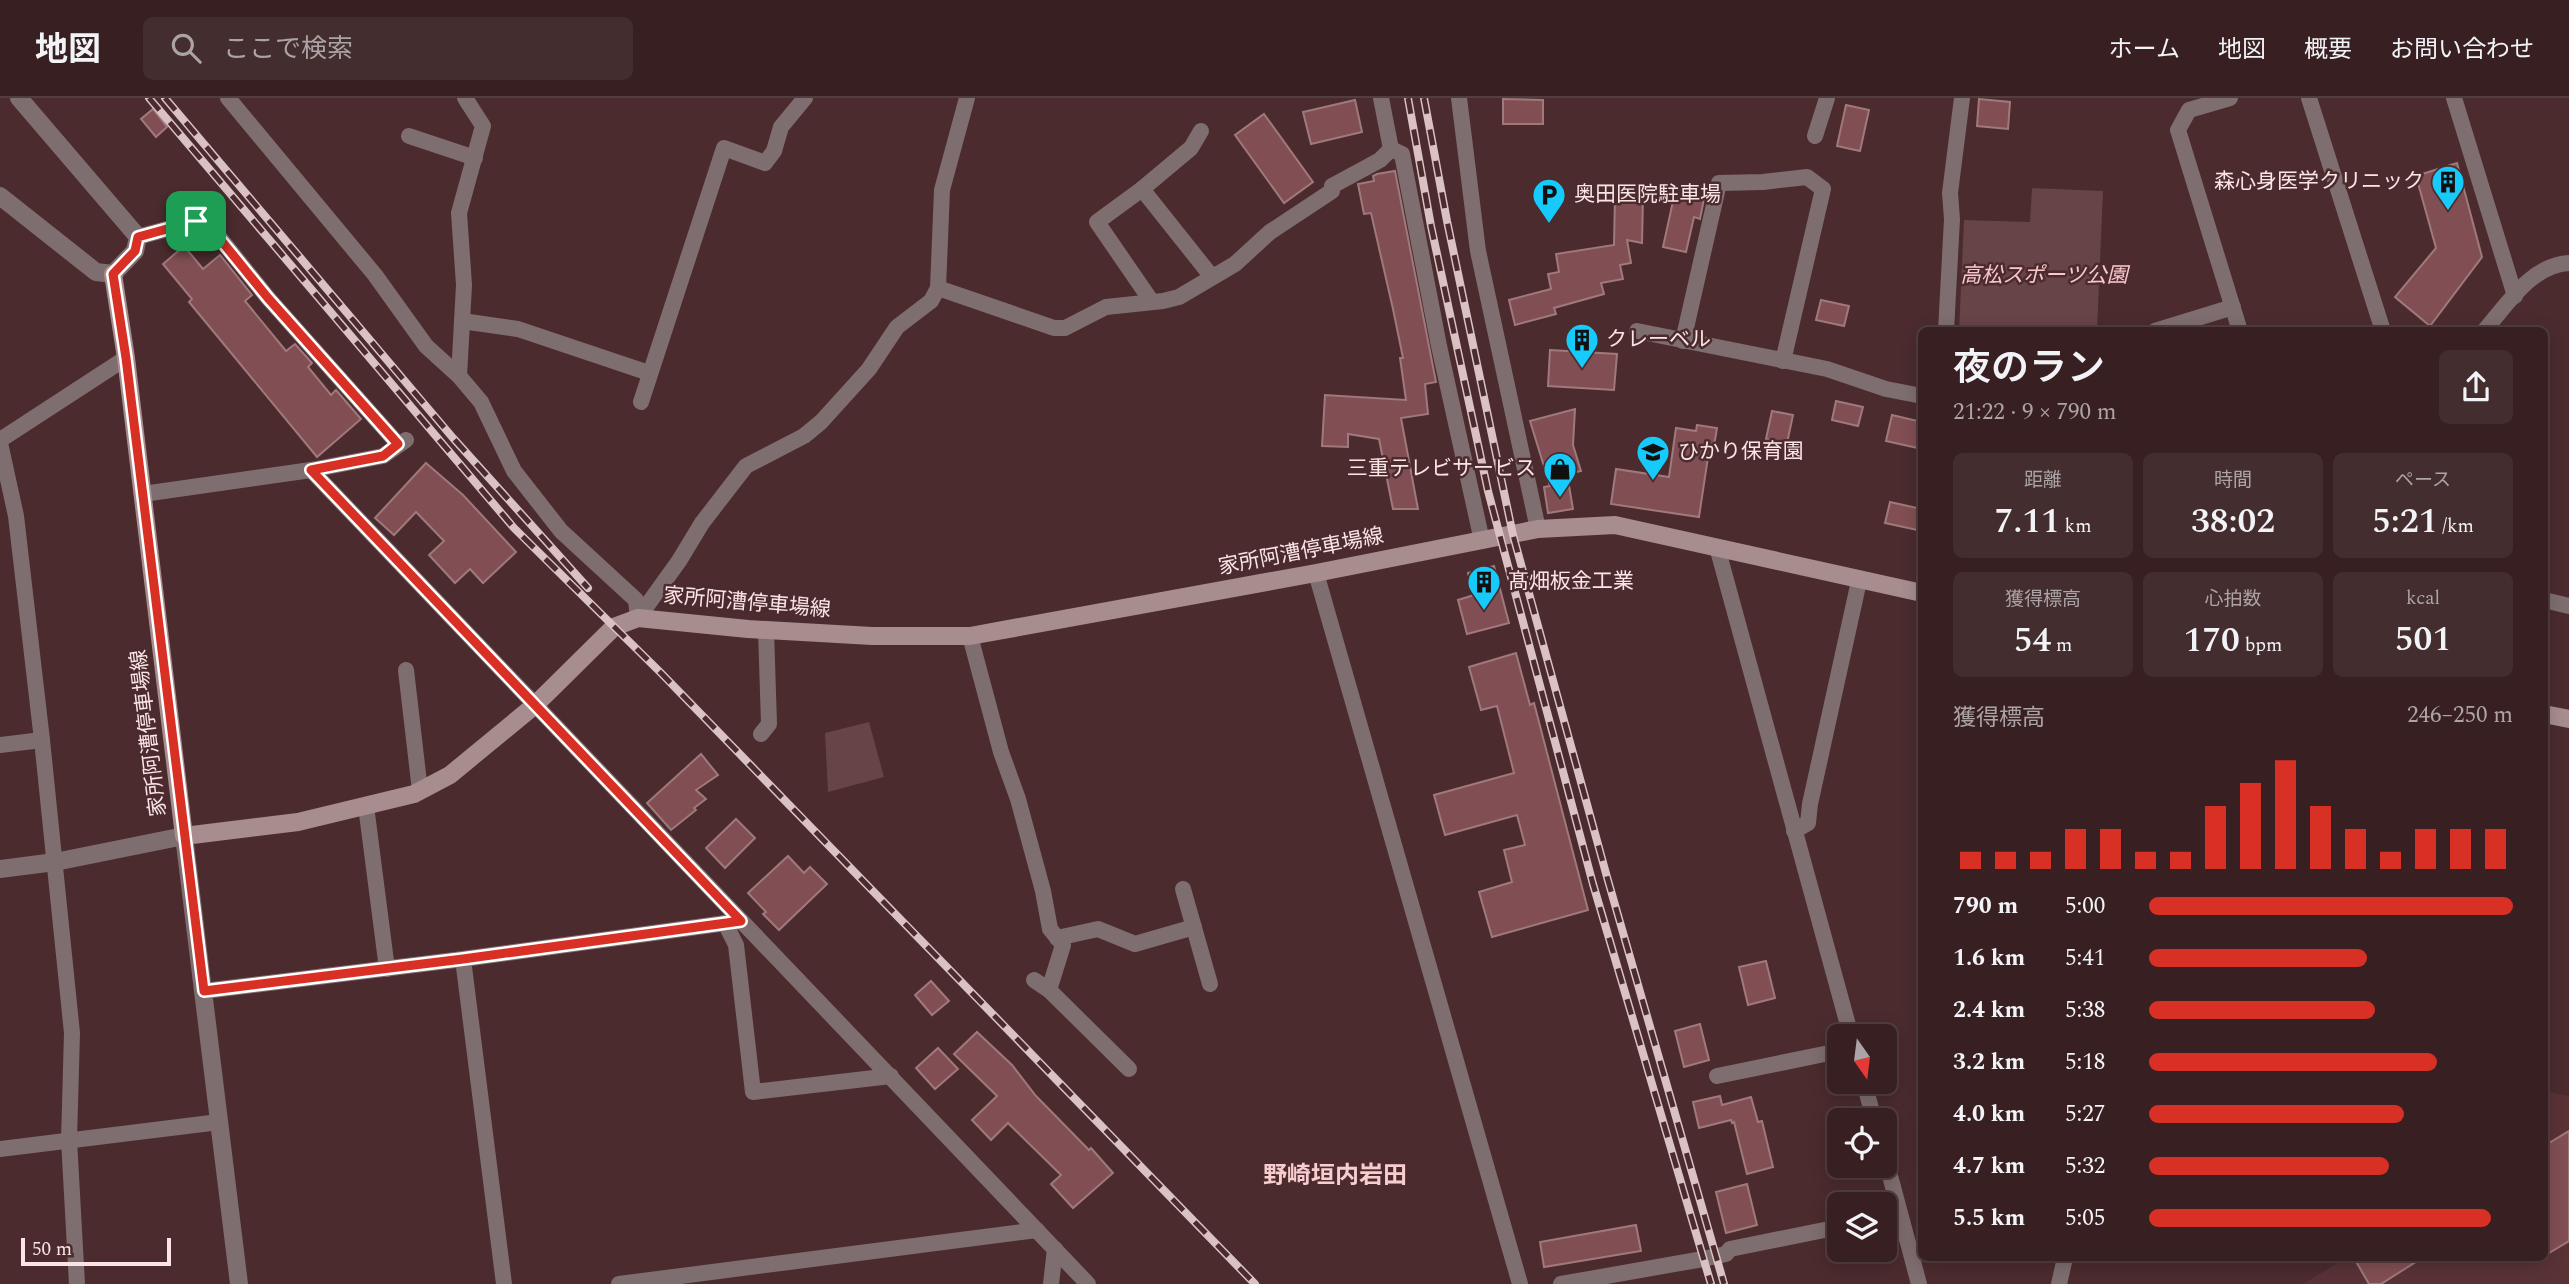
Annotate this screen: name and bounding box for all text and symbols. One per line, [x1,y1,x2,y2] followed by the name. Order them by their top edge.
[143,17,633,80] search box
[35,25,101,75] text: 地図
[167,29,205,67] icon: search
[223,29,353,69] text: ここで検索
[2109,32,2180,68] text: ホーム
[2218,32,2266,68] text: 地図
[2304,32,2352,68] text: 概要
[2390,32,2534,68] text: お問い合わせ
[2429,163,2467,212] building icon: 森心身医学クリニック
[2214,166,2424,198] place label: 森心身医学クリニック
[1530,176,1568,225] parking icon: 奥田医院駐車場
[1574,179,1721,211] place label: 奥田医院駐車場
[166,191,226,251] pin
[177,202,215,240] icon: arrive
[1960,260,2131,292] park label: 高松スポーツ公園
[1563,321,1601,370] building icon: クレーベル
[1606,324,1711,356] place label: クレーベル
[1953,340,2105,398] text: 夜のラン
[2439,350,2513,424] button: share
[1953,395,2117,430] text: 21:22 · 9 × 790 m
[1634,433,1672,482] school or university icon: ひかり保育園
[1678,436,1804,468] place label: ひかり保育園
[1541,450,1579,499] shop icon: 三重テレビサービス
[1347,453,1536,485] place label: 三重テレビサービス
[2024,466,2062,495] text: 距離
[2214,466,2252,495] text: 時間
[2395,466,2451,495] text: ペース
[1994,495,2060,548] text: 7.11
[2191,495,2275,548] text: 38:02
[2372,495,2437,548] text: 5:21
[2060,512,2092,541] text: km
[2437,512,2474,541] text: /km
[1215,520,1387,584] street label: 家所阿漕停車場線
[1465,563,1503,612] building icon: 髙畑板金工業
[1508,566,1634,598] place label: 髙畑板金工業
[662,580,832,626] street label: 家所阿漕停車場線
[2406,584,2440,613] text: kcal
[2005,585,2081,614] text: 獲得標高
[2204,585,2262,614] text: 心拍数
[2395,613,2451,666] text: 501
[2014,614,2051,667] text: 54
[2184,614,2240,667] text: 170
[2051,631,2072,660] text: m
[2240,631,2282,660] text: bpm
[123,648,175,818] street label: 家所阿漕停車場線
[2407,698,2513,733] text: 246–250 m
[1953,701,2045,736] text: 獲得標高
[1953,889,2018,924] text: 790 m
[2065,889,2105,924] text: 5:00
[1953,941,2025,976] text: 1.6 km
[2065,941,2105,976] text: 5:41
[1953,993,2025,1028] text: 2.4 km
[2065,993,2105,1028] text: 5:38
[1827,1024,1897,1094] north arrow
[1827,1024,1897,1262] map controls
[1953,1045,2025,1080] text: 3.2 km
[2065,1045,2105,1080] text: 5:18
[1953,1097,2025,1132] text: 4.0 km
[2065,1097,2105,1132] text: 5:27
[1827,1108,1897,1178] button: locate
[1953,1149,2025,1184] text: 4.7 km
[2065,1149,2105,1184] text: 5:32
[1263,1158,1407,1194] district label: 野崎垣内岩田
[1827,1192,1897,1262] button: layers
[1953,1201,2025,1236] text: 5.5 km
[2065,1201,2105,1236] text: 5:05
[21,1235,172,1267] scale bar
[32,1235,72,1264] text: 50 m

